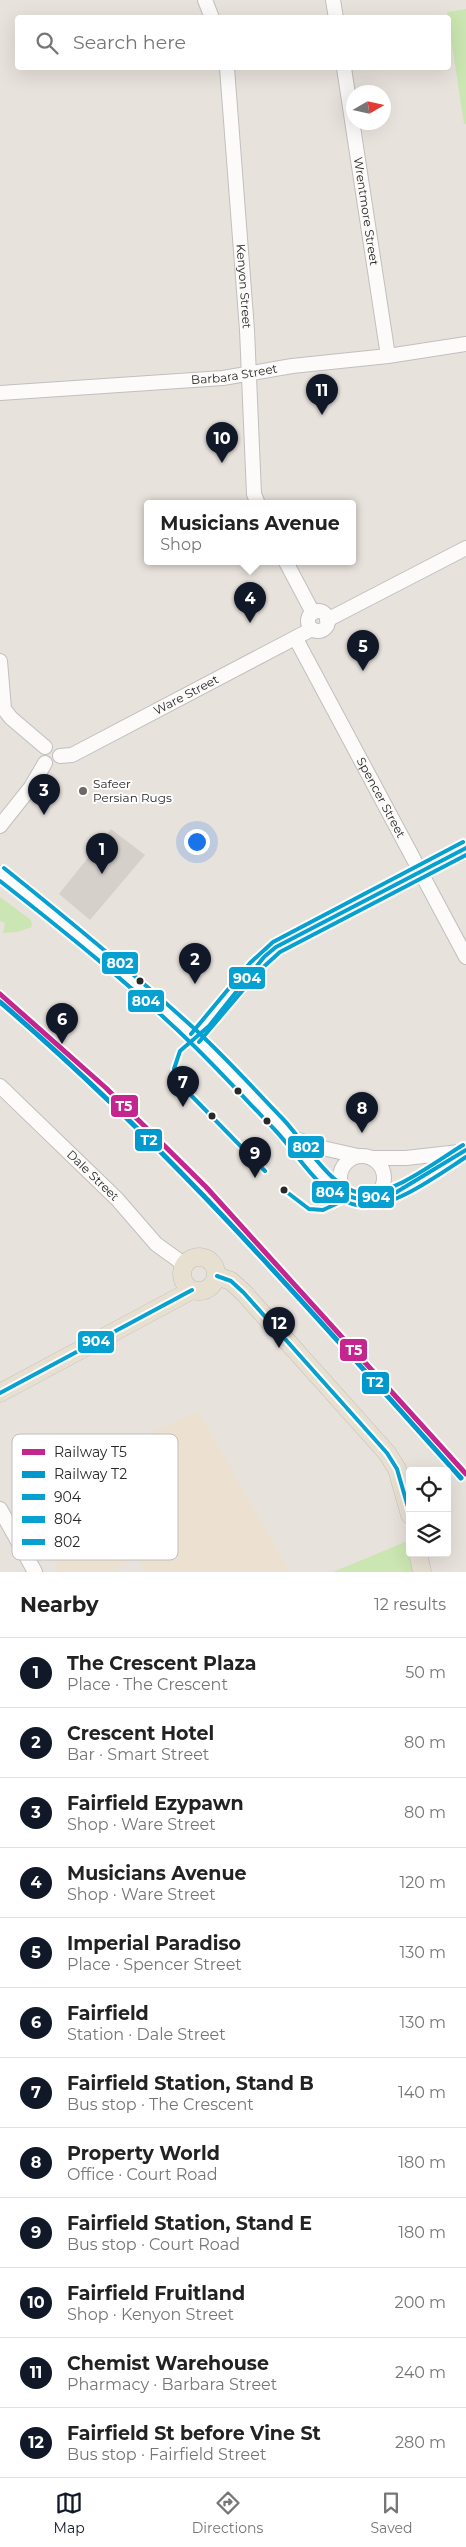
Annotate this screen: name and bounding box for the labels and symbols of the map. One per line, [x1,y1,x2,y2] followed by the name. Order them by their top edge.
[346,85,391,130] north arrow
[351,156,382,267] street label: Wrentmore Street
[233,243,255,329] street label: Kenyon Street
[191,361,278,387] street label: Barbara Street
[306,374,338,415] pin: 11
[206,422,238,463] pin: 10
[234,582,266,623] pin: 4
[347,630,379,671] pin: 5
[151,671,221,718] street label: Ware Street
[354,755,409,840] street label: Spencer Street
[28,774,60,815] pin: 3
[93,776,172,805] place label: Safeer Persian Rugs
[77,785,89,797] marker: Safeer Persian Rugs
[184,829,210,855] your location
[86,833,118,874] pin: 1
[179,943,211,984] pin: 2
[101,951,139,975] line badge: 802
[107,954,133,972] text: 802
[228,966,266,990] line badge: 904
[233,969,261,987] text: 904
[135,976,145,986] unlabelled marker
[127,989,165,1013] line badge: 804
[132,992,161,1010] text: 804
[46,1003,78,1044] pin: 6
[167,1066,199,1107] pin: 7
[233,1086,243,1096] unlabelled marker
[346,1092,378,1133] pin: 8
[110,1094,139,1118] line badge: T5
[116,1097,132,1115] text: T5
[207,1111,217,1121] unlabelled marker
[262,1116,272,1126] unlabelled marker
[134,1128,163,1152] line badge: T2
[140,1131,158,1149] text: T2
[287,1135,325,1159] line badge: 802
[239,1137,271,1178] pin: 9
[293,1138,319,1156] text: 802
[64,1147,123,1204] street label: Dale Street
[311,1180,350,1204] line badge: 804
[316,1183,345,1201] text: 804
[279,1185,289,1195] unlabelled marker
[357,1185,395,1209] line badge: 904
[362,1188,390,1206] text: 904
[263,1307,295,1348] pin: 12
[77,1330,115,1354] line badge: 904
[82,1332,110,1350] text: 904
[339,1338,368,1362] line badge: T5
[346,1341,362,1359] text: T5
[361,1371,390,1395] line badge: T2
[366,1373,384,1391] text: T2
[12,1434,178,1560] legend
[54,1443,127,1461] text: Railway T5
[54,1465,127,1483] text: Railway T2
[54,1488,82,1506] text: 904
[54,1510,82,1528] text: 804
[54,1533,80,1551] text: 802

